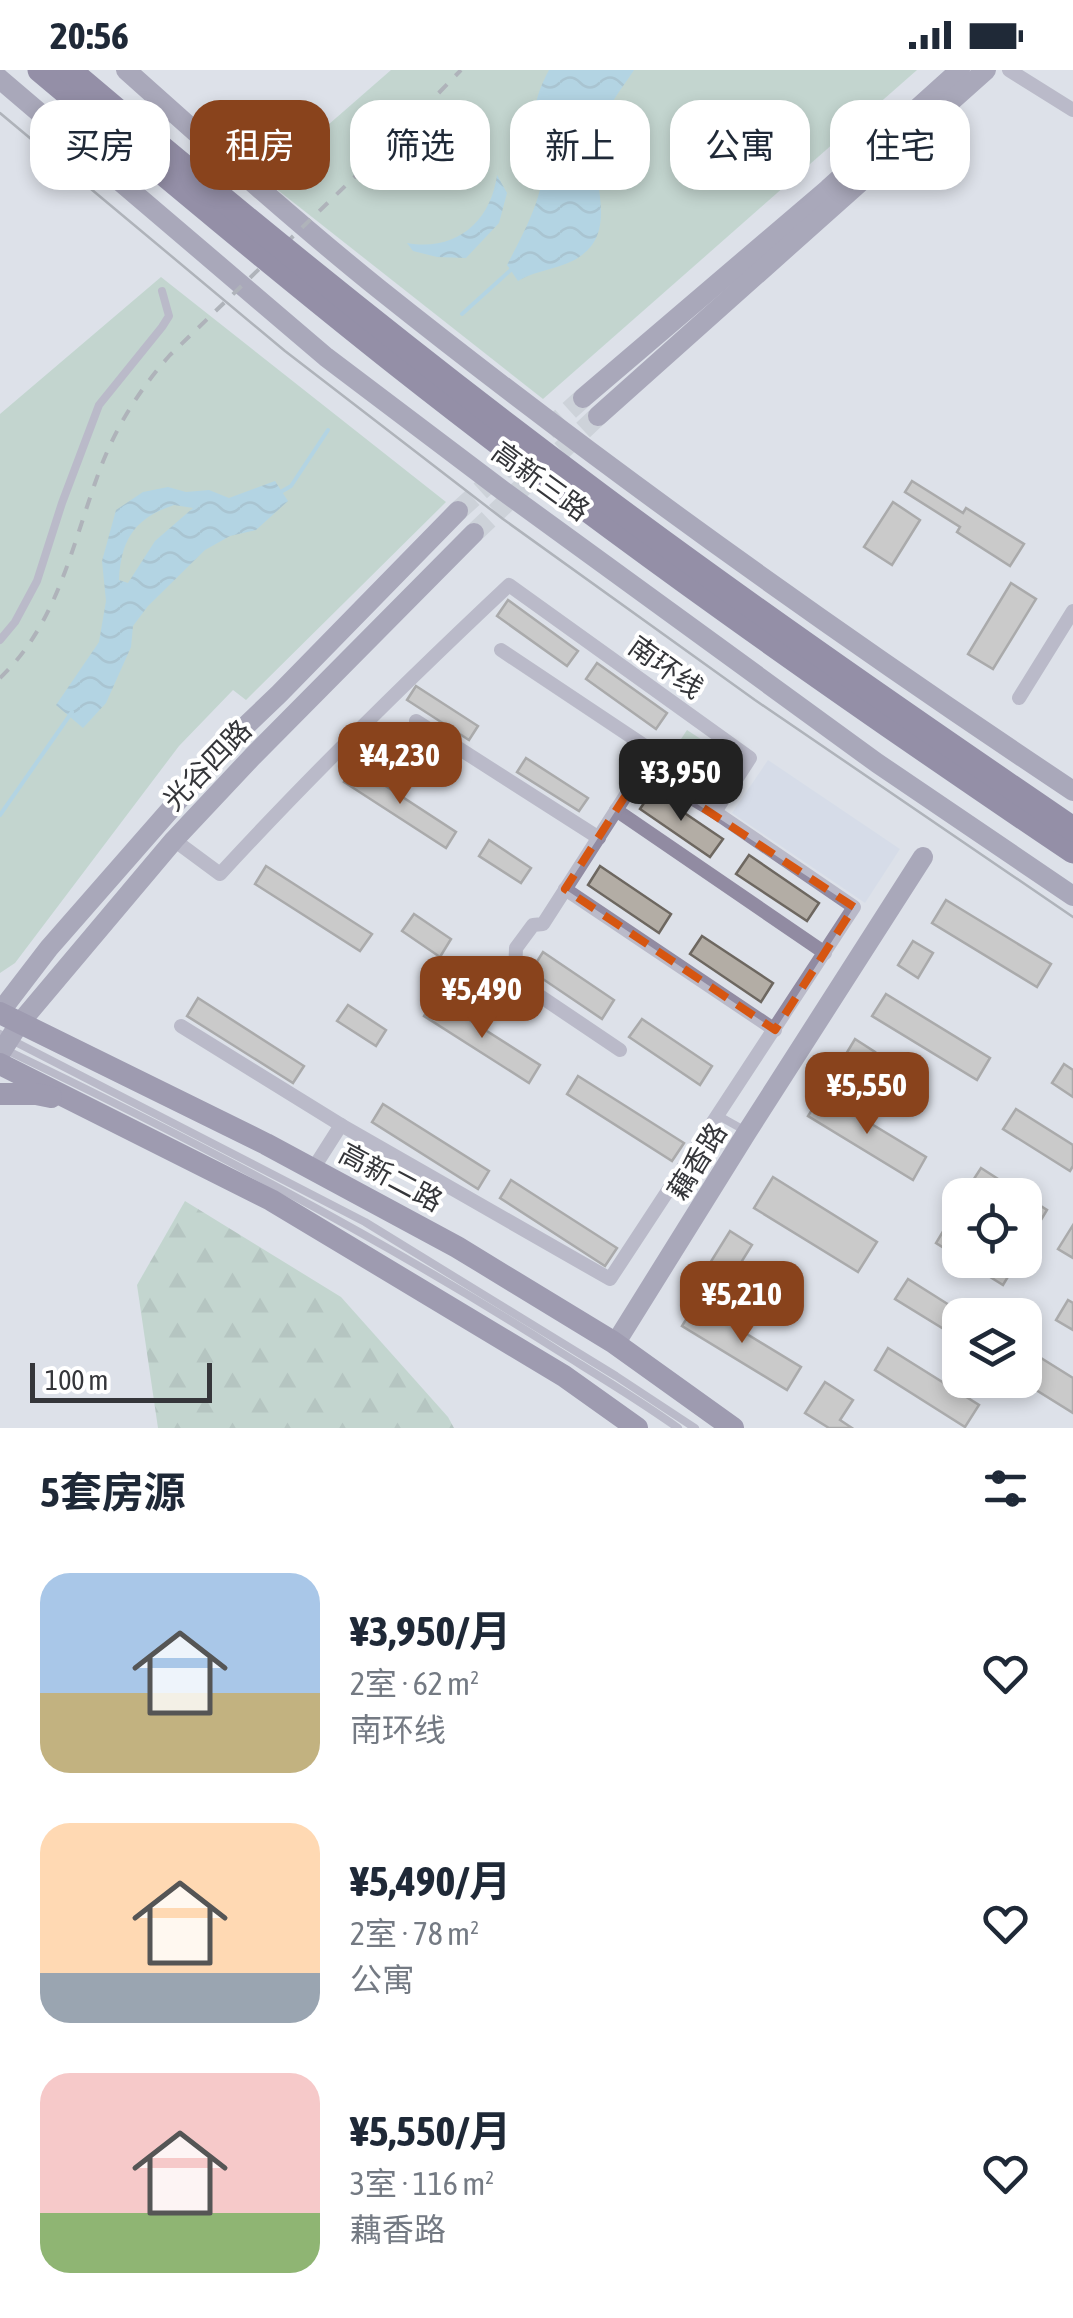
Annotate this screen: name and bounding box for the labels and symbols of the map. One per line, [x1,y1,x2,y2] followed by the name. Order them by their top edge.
[486,435,596,527] street label: 高新三路
[623,629,709,705] street label: 南环线
[157,714,257,816] street label: 光谷四路
[319,722,481,807] pin: ¥4,230
[600,739,762,824] pin: ¥3,950
[401,956,563,1041] pin: ¥5,490
[786,1052,948,1137] pin: ¥5,550
[661,1117,733,1205] street label: 藕香路
[334,1137,448,1217] street label: 高新二路
[661,1261,823,1346] pin: ¥5,210
[30,1358,212,1402] scale bar

